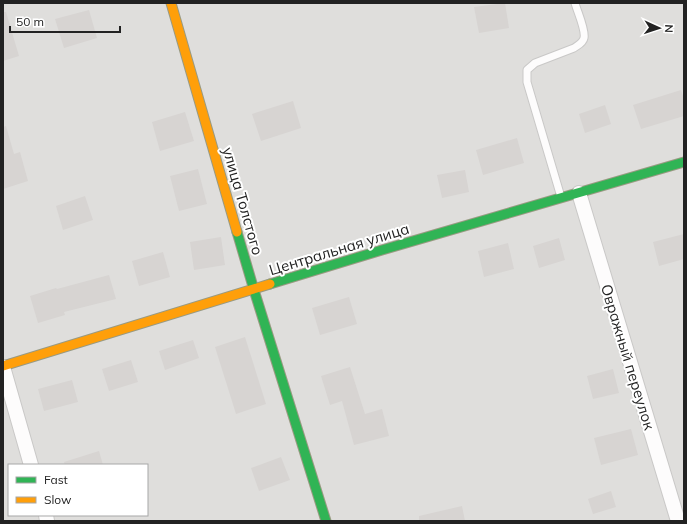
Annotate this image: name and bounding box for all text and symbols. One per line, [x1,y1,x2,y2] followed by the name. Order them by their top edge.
[10,8,120,34] scale bar
[639,8,679,48] north arrow
[16,14,44,29] text: 50 m
[662,24,676,33] text: N
[219,145,267,257] street label: улица Толстого
[267,219,411,279] street label: Центральная улица
[597,282,659,433] street label: Овражный переулок
[8,464,148,516] legend
[44,472,68,487] text: Fast
[44,492,72,507] text: Slow

